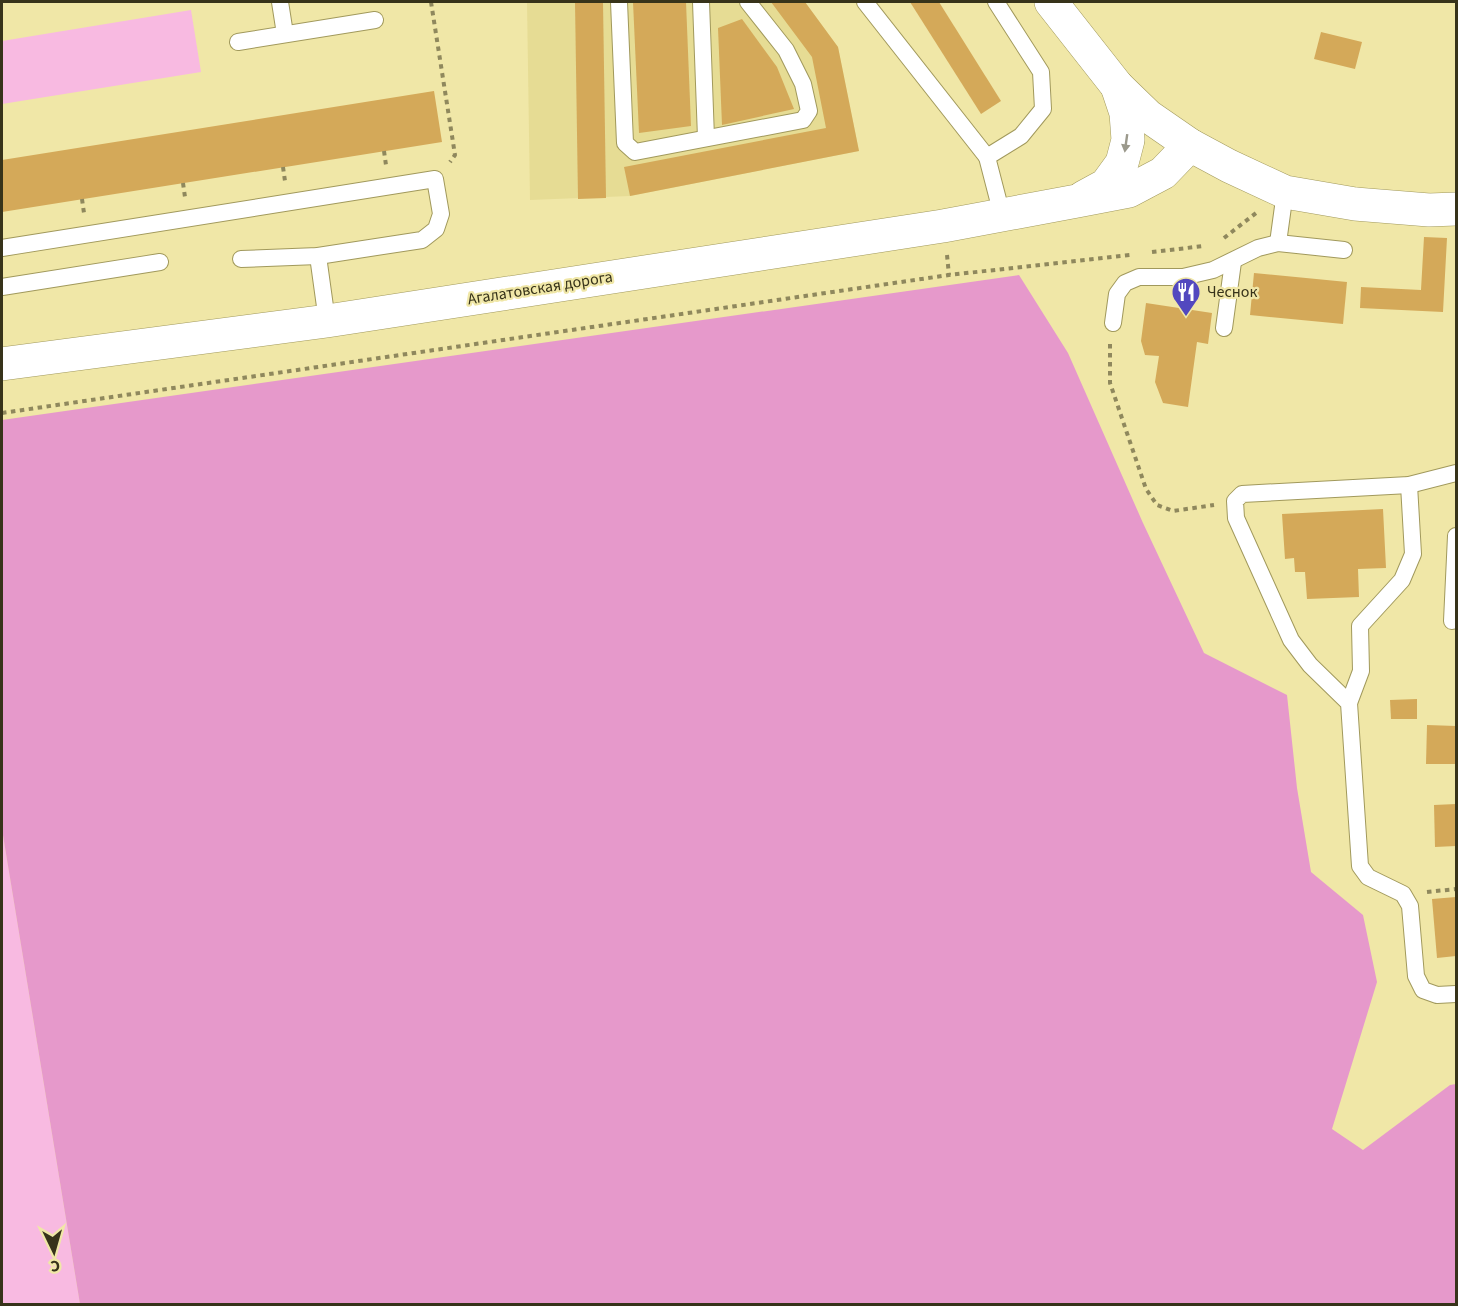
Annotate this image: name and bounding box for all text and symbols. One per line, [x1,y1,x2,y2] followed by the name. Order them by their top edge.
[1121,133,1131,152] one-way arrow
[466,266,614,310] street label: Агалатовская дорога
[1170,276,1202,318] restaurant icon: Чеснок
[1207,281,1257,303] place label: Чеснок
[24,1222,84,1282] north arrow
[50,1255,61,1277] text: С

